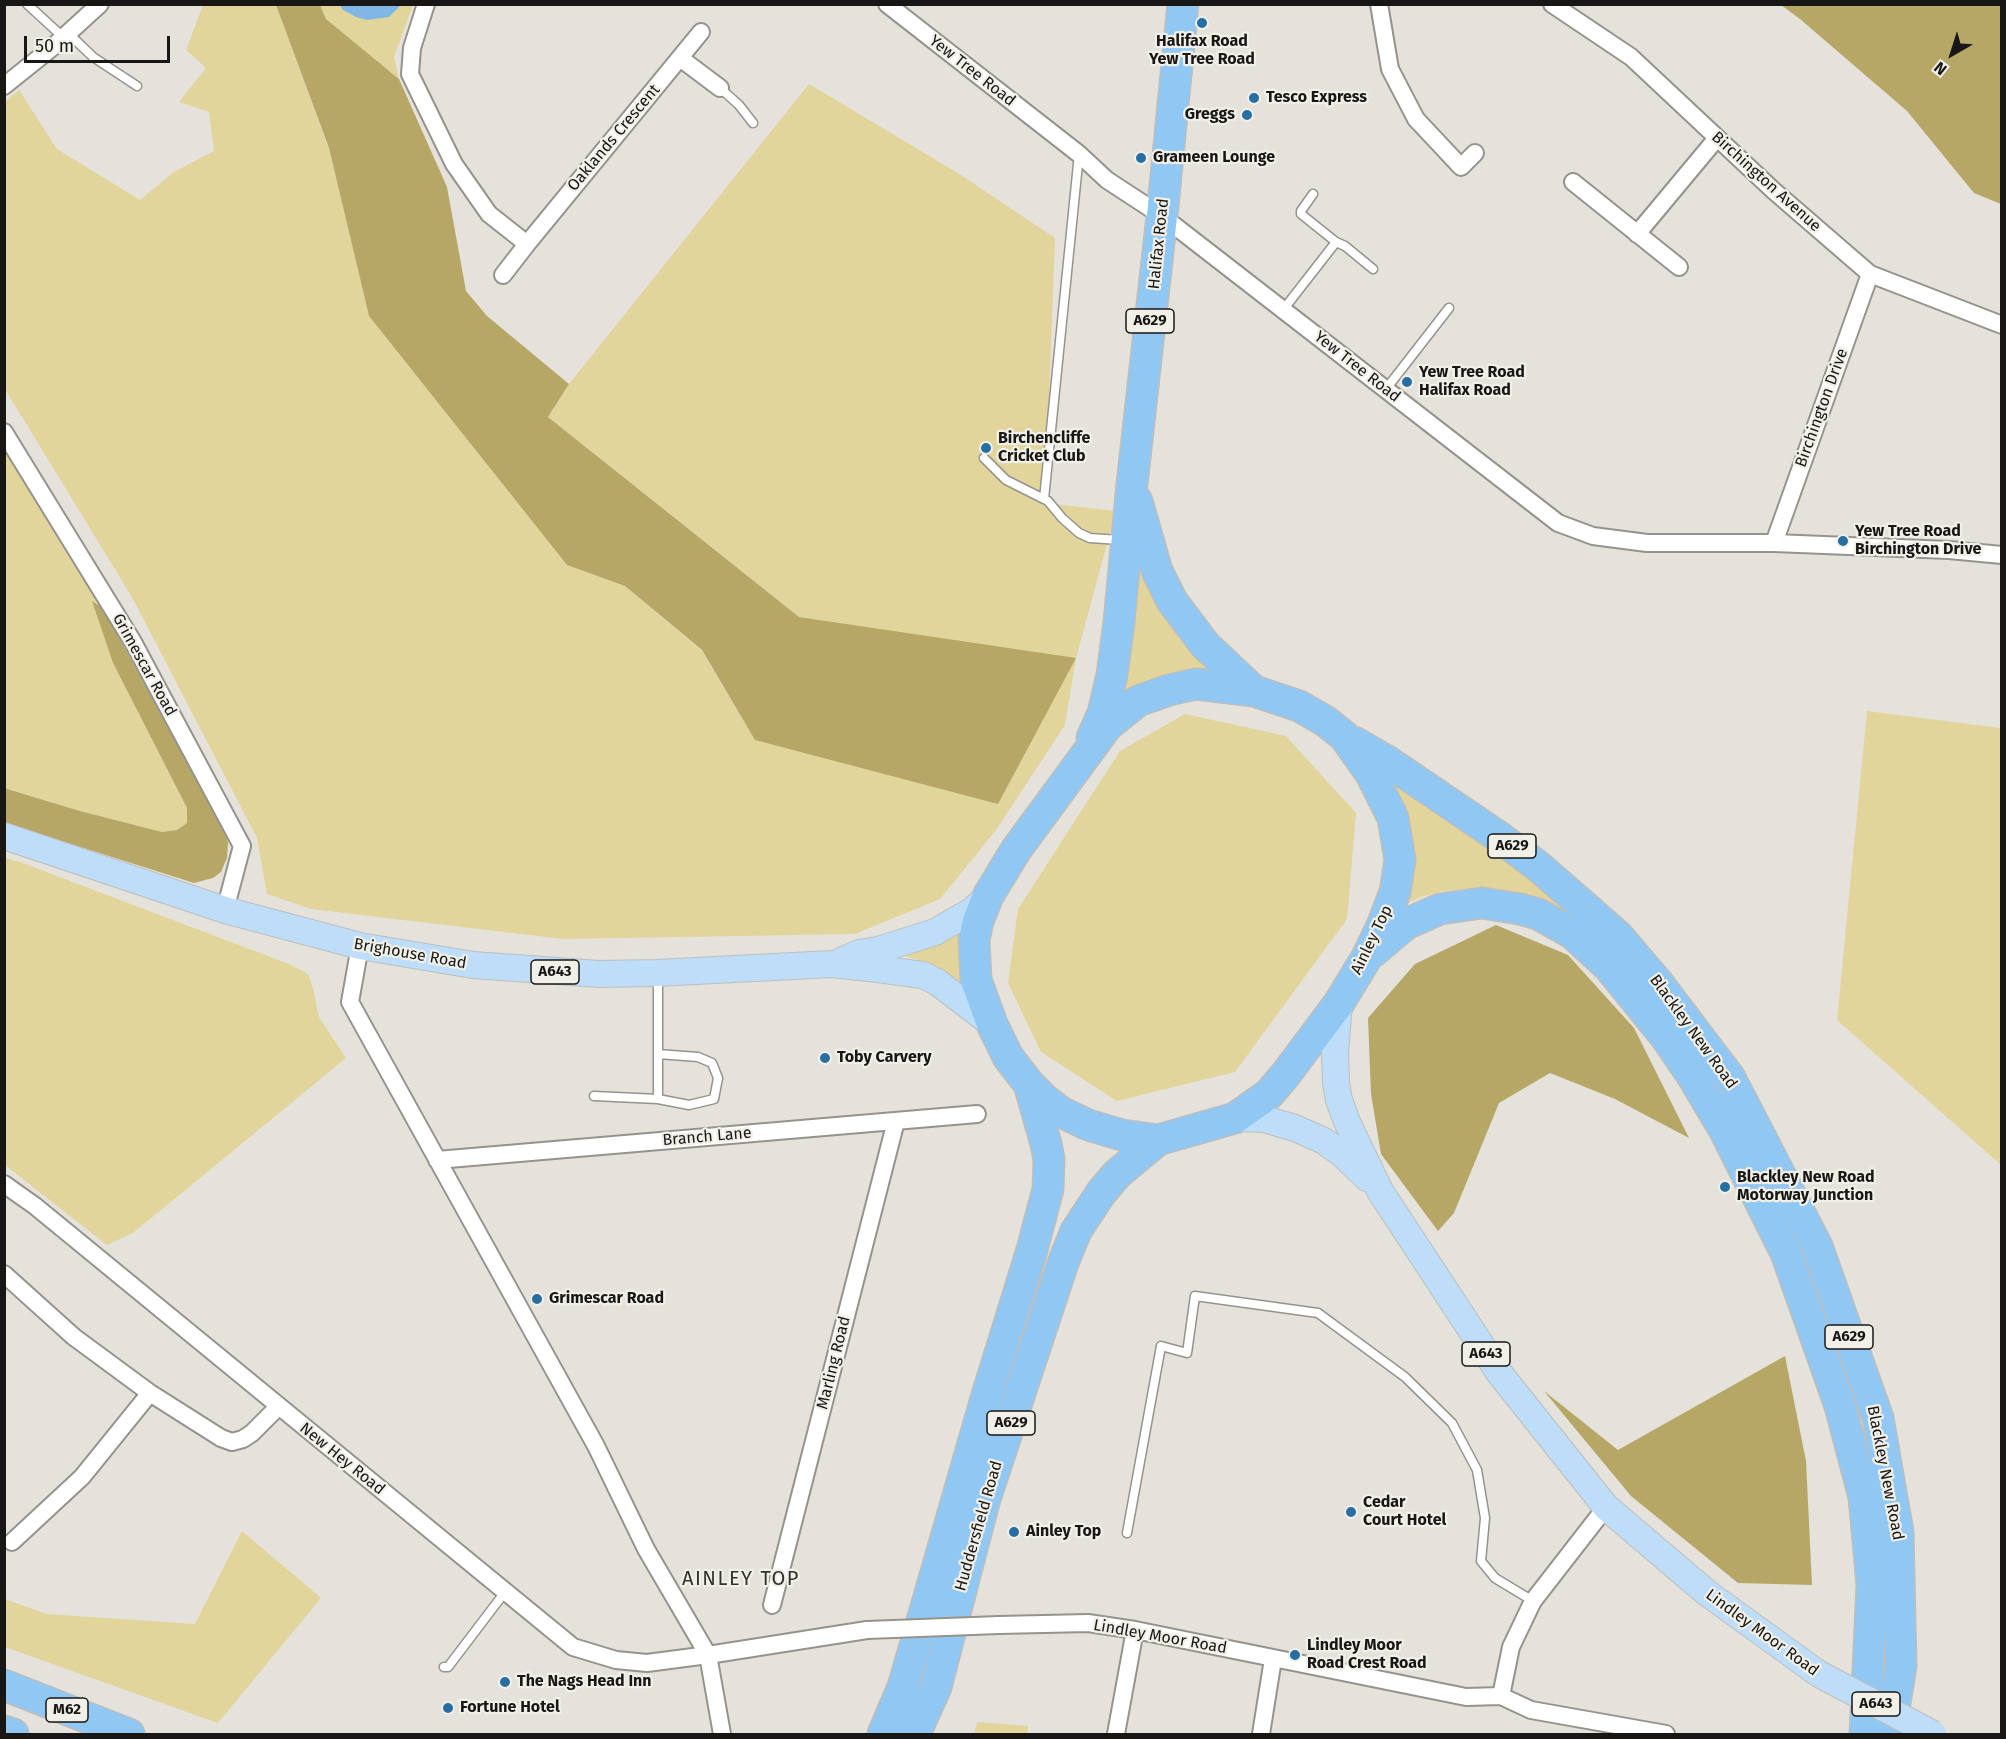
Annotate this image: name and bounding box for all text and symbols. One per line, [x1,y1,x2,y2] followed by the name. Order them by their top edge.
[1195,16,1209,30] marker: Halifax Road Yew Tree Road
[27,24,172,62] scale bar
[1922,24,1982,84] north arrow
[925,31,1019,111] street label: Yew Tree Road
[1149,32,1255,70] place label: Halifax Road Yew Tree Road
[35,35,74,57] text: 50 m
[1930,58,1950,79] text: N
[564,81,664,195] street label: Oaklands Crescent
[1266,88,1367,108] place label: Tesco Express
[1247,91,1261,105] marker: Tesco Express
[1185,105,1235,125] place label: Greggs
[1240,108,1254,122] marker: Greggs
[1707,128,1825,236] street label: Birchington Avenue
[1153,148,1275,168] place label: Grameen Lounge
[1134,151,1148,165] marker: Grameen Lounge
[1145,198,1173,290] street label: Halifax Road
[1126,309,1174,333] road number: A629
[1310,327,1404,407] street label: Yew Tree Road
[1792,346,1852,470] street label: Birchington Drive
[1419,363,1525,401] place label: Yew Tree Road Halifax Road
[1400,375,1414,389] marker: Yew Tree Road Halifax Road
[998,429,1090,467] place label: Birchencliffe Cricket Club
[979,441,993,455] marker: Birchencliffe Cricket Club
[1855,522,1981,560] place label: Yew Tree Road Birchington Drive
[1836,534,1850,548] marker: Yew Tree Road Birchington Drive
[108,610,180,720] street label: Grimescar Road
[1488,834,1536,858] road number: A629
[1347,902,1397,978] street label: Ainley Top
[352,935,468,973] street label: Brighouse Road
[531,960,579,984] road number: A643
[1645,971,1741,1093] street label: Blackley New Road
[837,1048,931,1068] place label: Toby Carvery
[818,1051,832,1065] marker: Toby Carvery
[662,1124,752,1150] street label: Branch Lane
[1737,1168,1875,1206] place label: Blackley New Road Motorway Junction
[1718,1180,1732,1194] marker: Blackley New Road Motorway Junction
[549,1289,664,1309] place label: Grimescar Road
[530,1292,544,1306] marker: Grimescar Road
[813,1314,855,1412] street label: Marling Road
[1825,1325,1873,1349] road number: A629
[1462,1342,1510,1366] road number: A643
[1863,1404,1907,1542] street label: Blackley New Road
[987,1411,1035,1435] road number: A629
[296,1419,388,1499] street label: New Hey Road
[951,1459,1007,1593] street label: Huddersfield Road
[1363,1493,1446,1531] place label: Cedar Court Hotel
[1344,1505,1358,1519] marker: Cedar Court Hotel
[1026,1522,1101,1542] place label: Ainley Top
[1007,1525,1021,1539] marker: Ainley Top
[682,1567,800,1591] district label: AINLEY TOP
[1702,1585,1822,1681] street label: Lindley Moor Road
[1092,1616,1228,1658] street label: Lindley Moor Road
[1307,1636,1427,1674] place label: Lindley Moor Road Crest Road
[1288,1648,1302,1662] marker: Lindley Moor Road Crest Road
[517,1672,652,1692] place label: The Nags Head Inn
[498,1675,512,1689] marker: The Nags Head Inn
[1852,1692,1900,1716] road number: A643
[46,1698,88,1722] road number: M62
[460,1698,560,1718] place label: Fortune Hotel
[441,1701,455,1715] marker: Fortune Hotel

